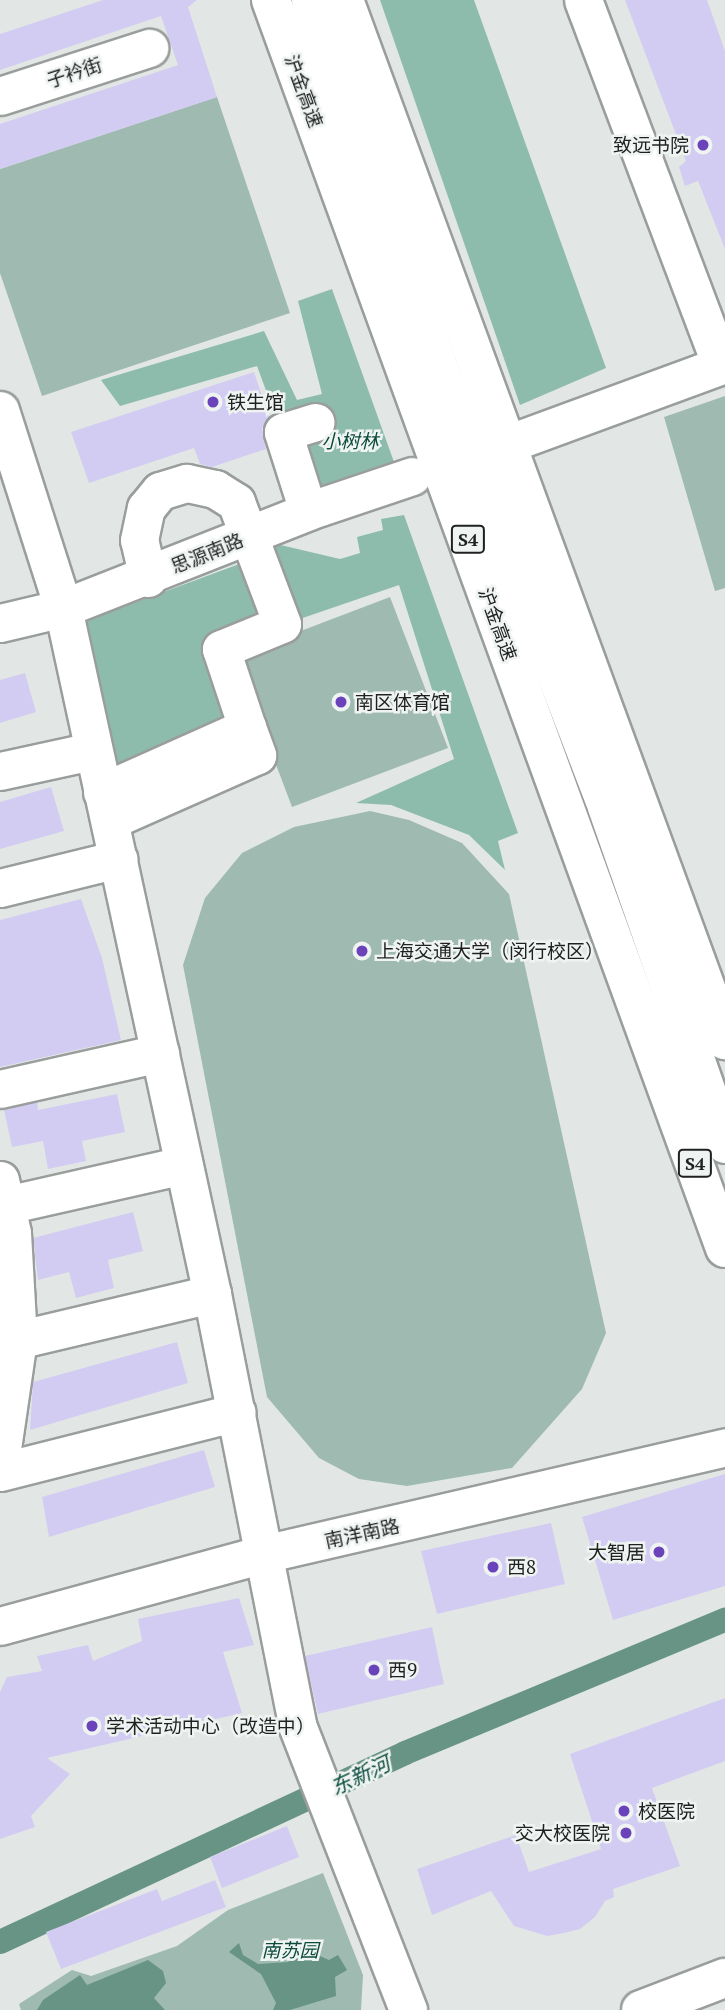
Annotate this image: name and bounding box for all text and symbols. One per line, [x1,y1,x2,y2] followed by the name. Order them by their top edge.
[280,51,328,131] street label: 沪金高速
[43,52,105,92] street label: 子衿街
[613,134,689,156] place label: 致远书院
[695,137,711,153] marker: 致远书院
[227,391,284,413] place label: 铁生馆
[205,394,221,410] marker: 铁生馆
[322,430,378,452] park label: 小树林
[450,524,486,554] road number: S4
[167,528,247,578] street label: 思源南路
[474,584,522,664] street label: 沪金高速
[355,691,450,713] place label: 南区体育馆
[333,694,349,710] marker: 南区体育馆
[376,940,604,962] place label: 上海交通大学（闵行校区）
[354,943,370,959] marker: 上海交通大学（闵行校区）
[678,1148,712,1178] road number: S4
[322,1514,402,1552] street label: 南洋南路
[588,1541,645,1563] place label: 大智居
[651,1544,667,1560] marker: 大智居
[507,1556,536,1578] place label: 西8
[485,1559,501,1575] marker: 西8
[388,1659,417,1681] place label: 西9
[366,1662,382,1678] marker: 西9
[106,1715,315,1737] place label: 学术活动中心（改造中）
[84,1718,100,1734] marker: 学术活动中心（改造中）
[326,1750,394,1800] water label: 东新河
[638,1800,695,1822] place label: 校医院
[616,1803,632,1819] marker: 校医院
[515,1822,610,1844] place label: 交大校医院
[616,1823,636,1843] marker: 交大校医院
[262,1939,318,1961] park label: 南苏园

